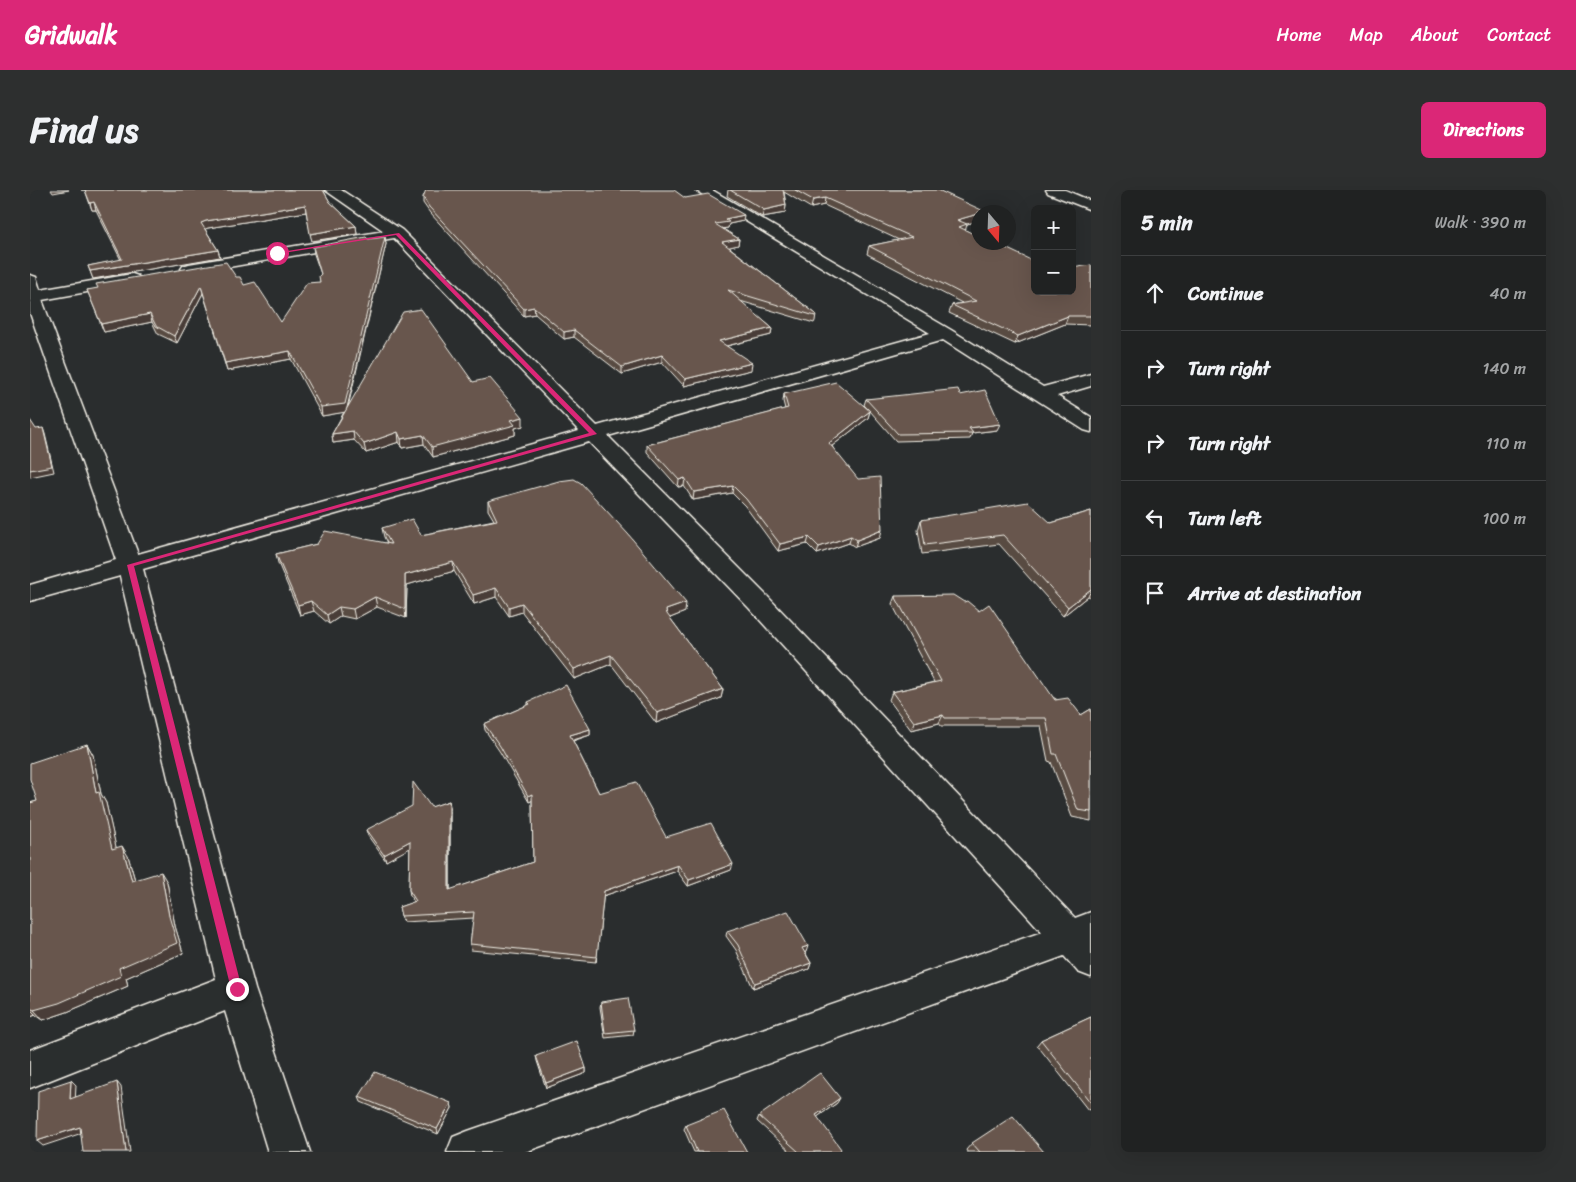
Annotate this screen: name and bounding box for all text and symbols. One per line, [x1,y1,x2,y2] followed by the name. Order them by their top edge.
[25,14,117,56] text: Gridwalk
[1277,19,1322,51] text: Home
[1350,19,1383,51] text: Map
[1411,19,1459,51] text: About
[1487,19,1551,51] text: Contact
[30,99,138,161] text: Find us
[1421,102,1546,158] button: Directions
[1141,204,1193,242] text: 5 min
[971,205,1016,250] north arrow
[1031,205,1076,295] map controls
[1031,205,1076,250] button: +
[1435,208,1526,237] text: Walk · 390 m
[266,242,289,265] route start
[1031,250,1076,295] button: −
[1188,277,1264,310] text: Continue
[1141,279,1169,307] icon: ahead
[1489,279,1526,308] text: 40 m
[1188,352,1270,385] text: Turn right
[1141,354,1169,382] icon: right
[1483,354,1526,383] text: 140 m
[1188,427,1270,460] text: Turn right
[1141,429,1169,457] icon: right
[1486,429,1526,458] text: 110 m
[1188,502,1261,535] text: Turn left
[1141,504,1169,532] icon: left
[1482,504,1526,533] text: 100 m
[1188,577,1361,610] text: Arrive at destination
[1141,579,1169,607] icon: arrive
[226,978,249,1001] route end

